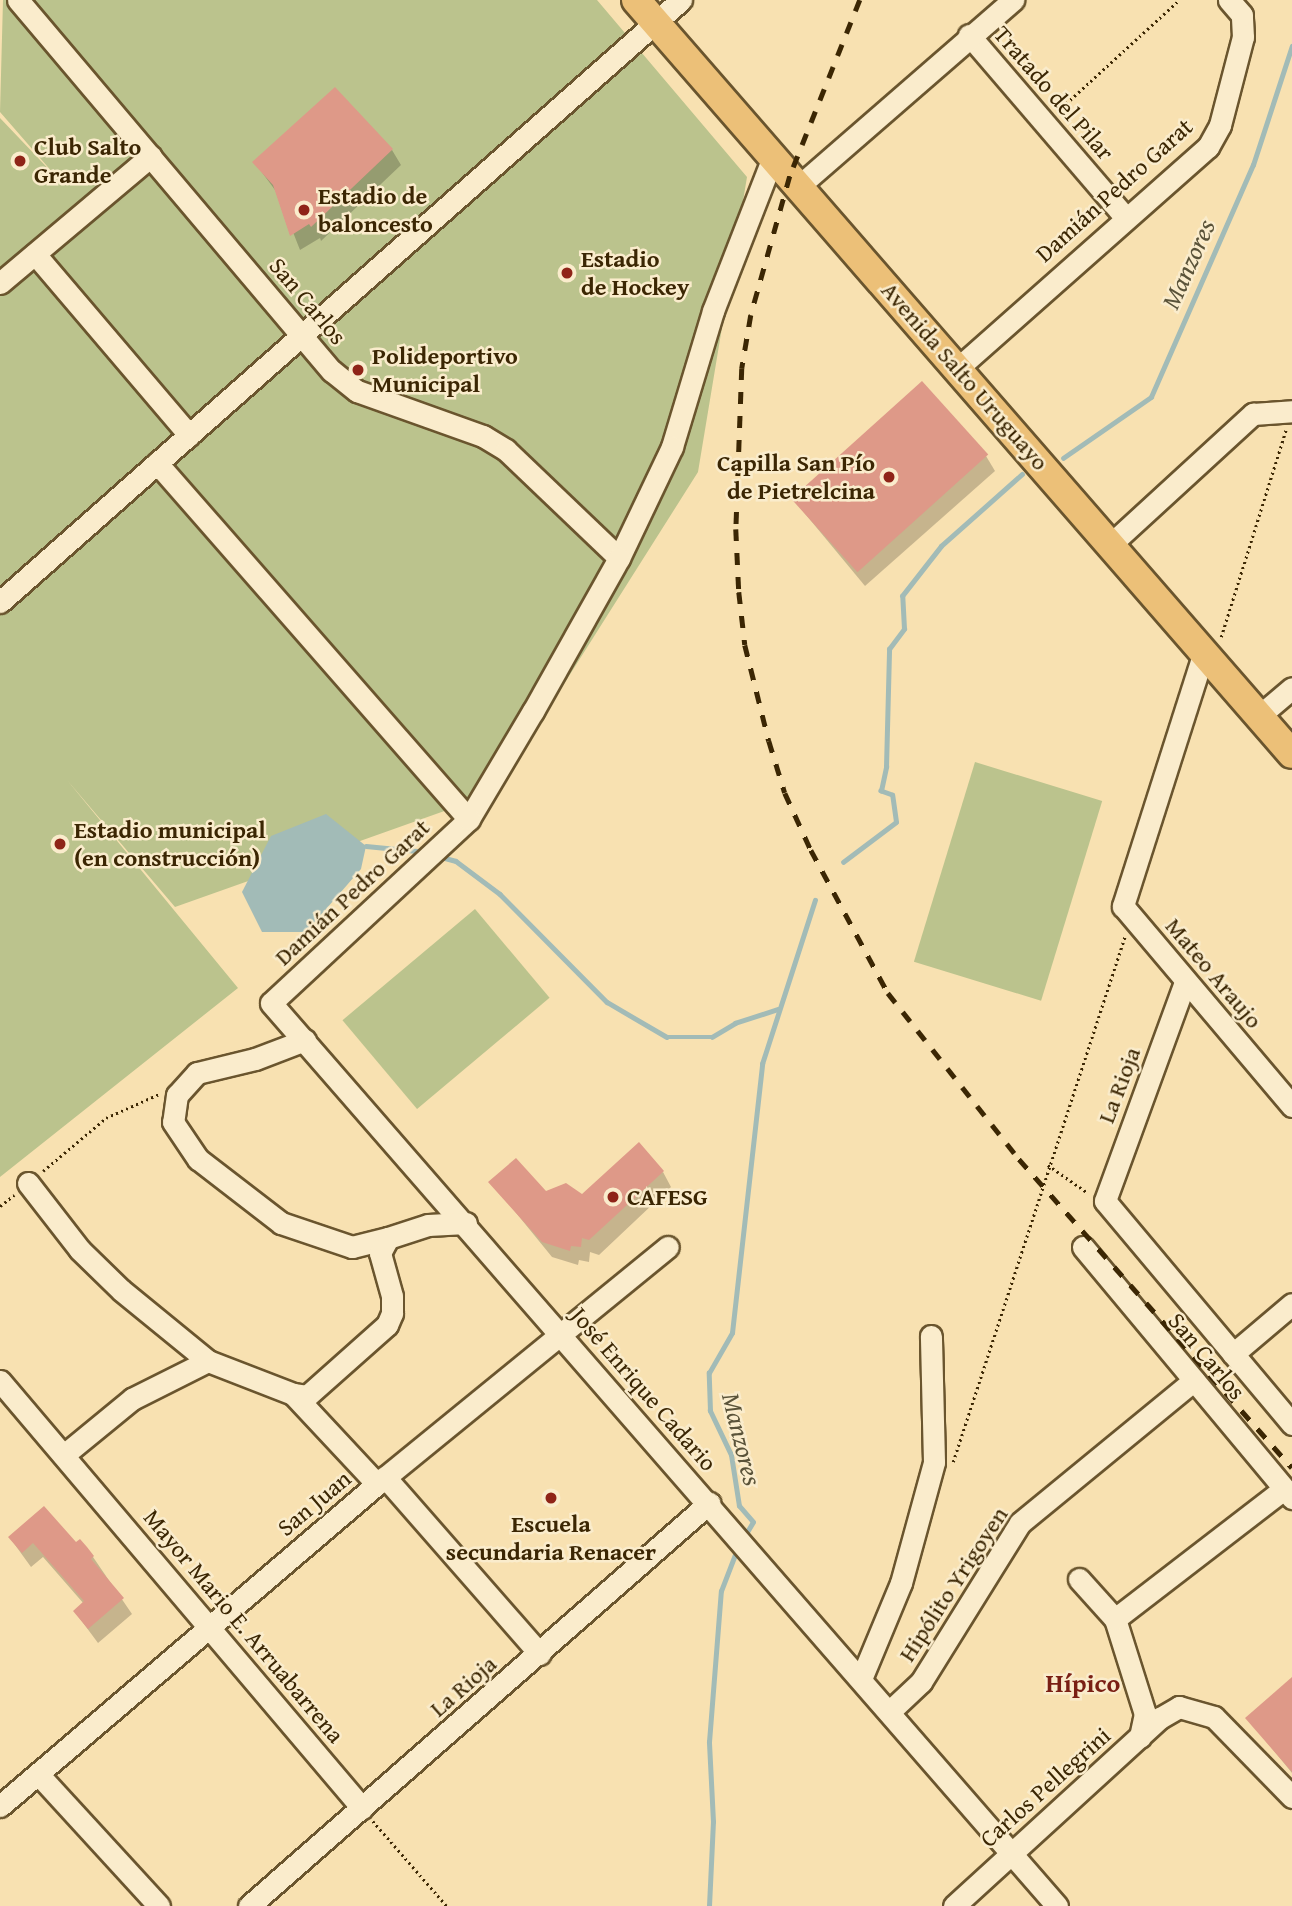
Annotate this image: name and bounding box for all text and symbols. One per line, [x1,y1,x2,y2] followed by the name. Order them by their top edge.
[988,20,1120,166] street label: Tratado del Pilar
[1030,112,1198,268] street label: Damián Pedro Garat
[34,133,141,189] place label: Club Salto Grande
[12,153,28,169] marker: Club Salto Grande
[318,182,433,238] place label: Estadio de baloncesto
[296,202,312,218] marker: Estadio de baloncesto
[1155,214,1221,314] water label: Manzores
[581,245,689,301] place label: Estadio de Hockey
[263,252,353,350] street label: San Carlos
[559,265,575,281] marker: Estadio de Hockey
[875,276,1055,476] street label: Avenida Salto Uruguayo
[372,342,518,398] place label: Polideportivo Municipal
[350,362,366,378] marker: Polideportivo Municipal
[717,449,875,505] place label: Capilla San Pío de Pietrelcina
[881,469,897,485] marker: Capilla San Pío de Pietrelcina
[269,813,435,971] street label: Damián Pedro Garat
[74,816,266,872] place label: Estadio municipal (en construcción)
[52,836,68,852] marker: Estadio municipal (en construcción)
[1159,912,1269,1034] street label: Mateo Araujo
[1091,1043,1147,1127] street label: La Rioja
[627,1183,708,1211] place label: CAFESG
[605,1189,621,1205] marker: CAFESG
[565,1301,723,1477] street label: José Enrique Cadario
[1162,1307,1252,1405] street label: San Carlos
[715,1389,769,1489] water label: Manzores
[271,1464,357,1542] street label: San Juan
[543,1490,559,1506] marker: Escuela secundaria Renacer
[892,1501,1014,1667] street label: Hipólito Yrigoyen
[138,1503,350,1749] street label: Mayor Mario E. Arruabarrena
[446,1510,656,1566] place label: Escuela secundaria Renacer
[424,1649,502,1723] street label: La Rioja
[1046,1667,1120,1699] district label: Hípico
[974,1721,1116,1853] street label: Carlos Pellegrini

